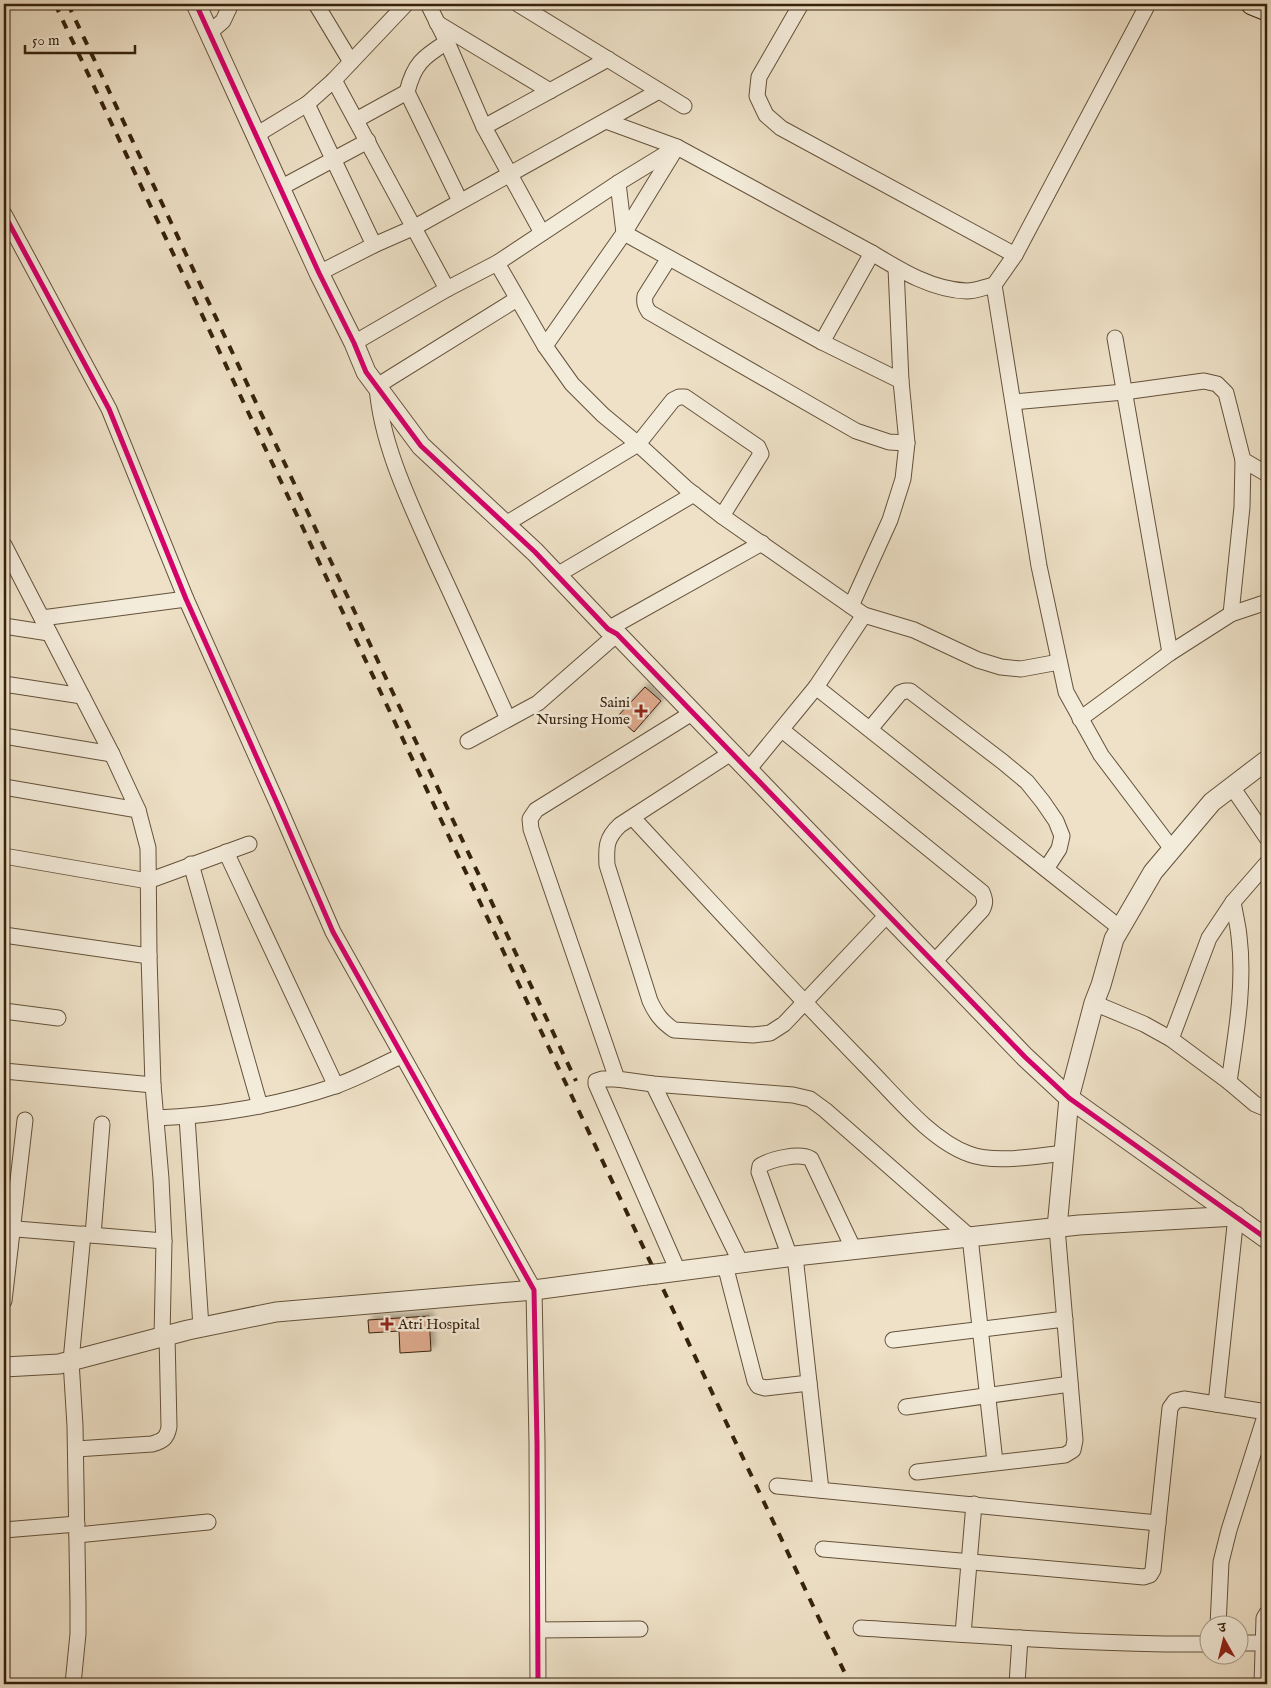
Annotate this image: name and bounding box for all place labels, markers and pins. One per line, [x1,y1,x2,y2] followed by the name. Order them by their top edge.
[536,693,630,729] place label: Saini Nursing Home
[634,704,648,718] marker: Saini Nursing Home
[397,1315,481,1334] place label: Atri Hospital
[380,1317,394,1331] marker: Atri Hospital

